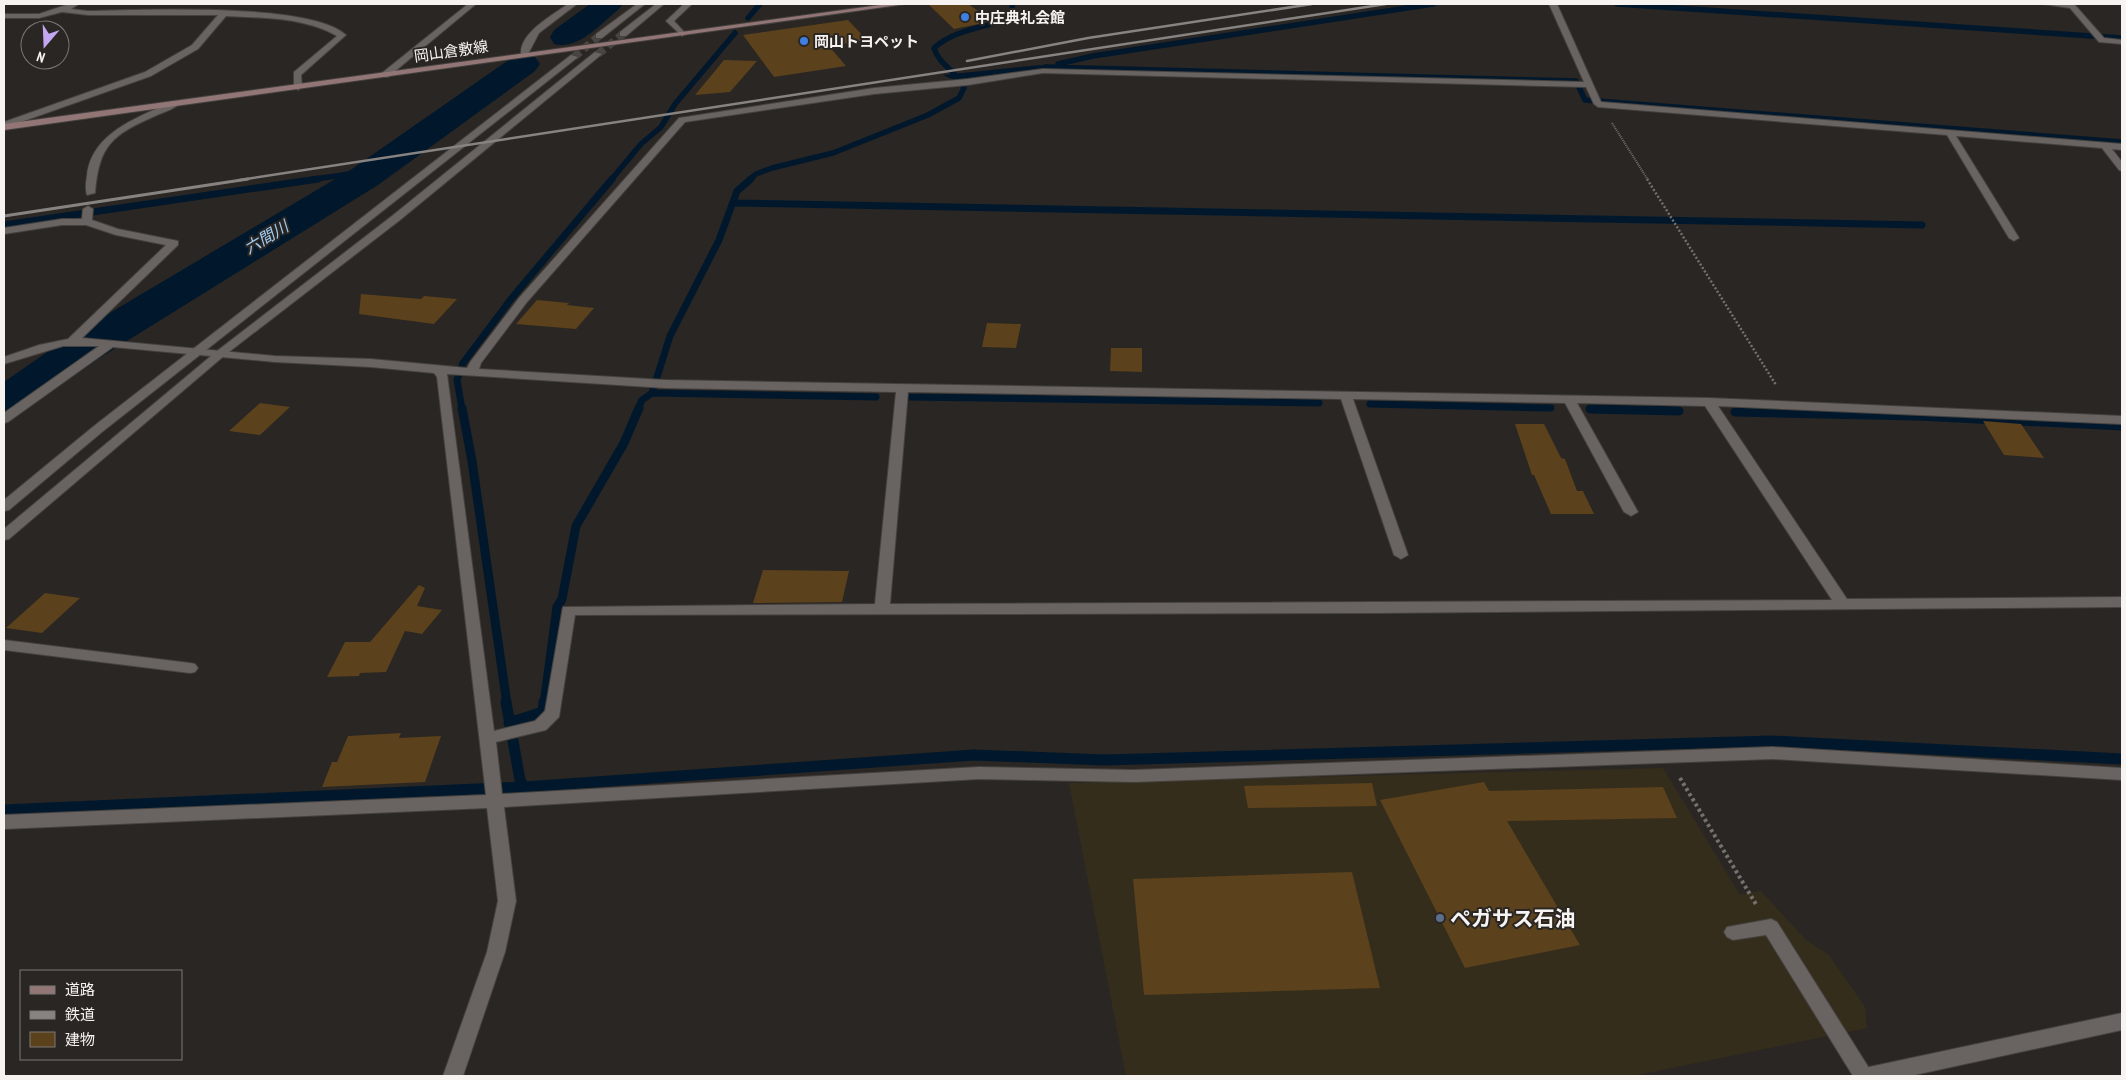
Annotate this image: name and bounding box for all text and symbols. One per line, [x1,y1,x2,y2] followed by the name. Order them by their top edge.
[975,8,1065,27] place label: 中庄典礼会館
[959,11,971,23] marker: 中庄典礼会館
[20,20,70,70] north arrow
[814,32,919,51] place label: 岡山トヨペット
[798,35,810,47] marker: 岡山トヨペット
[413,36,489,66] street label: 岡山倉敷線
[34,48,47,67] text: N
[240,215,293,258] water label: 六間川
[1450,905,1576,932] place label: ペガサス石油
[1434,912,1446,924] marker: ペガサス石油
[20,970,182,1060] legend
[65,980,95,999] text: 道路
[65,1005,95,1024] text: 鉄道
[65,1030,95,1049] text: 建物

